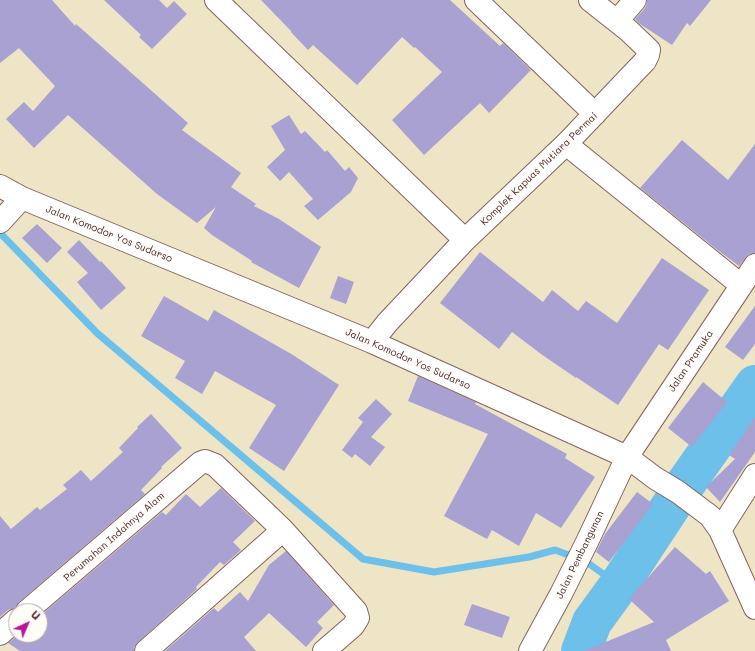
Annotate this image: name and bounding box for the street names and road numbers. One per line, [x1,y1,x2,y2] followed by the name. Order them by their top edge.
[478,110,600,228] street label: Komplek Kapuas Mutiara Permai
[44,203,174,265] street label: Jalan Komodor Yos Sudarso
[344,326,472,392] street label: Jalan Komodor Yos Sudarso
[666,328,716,394] street label: Jalan Pramuka
[61,490,167,584] street label: Perumahan Indahnya Alam
[554,509,606,601] street label: Jalan Pembangunan

